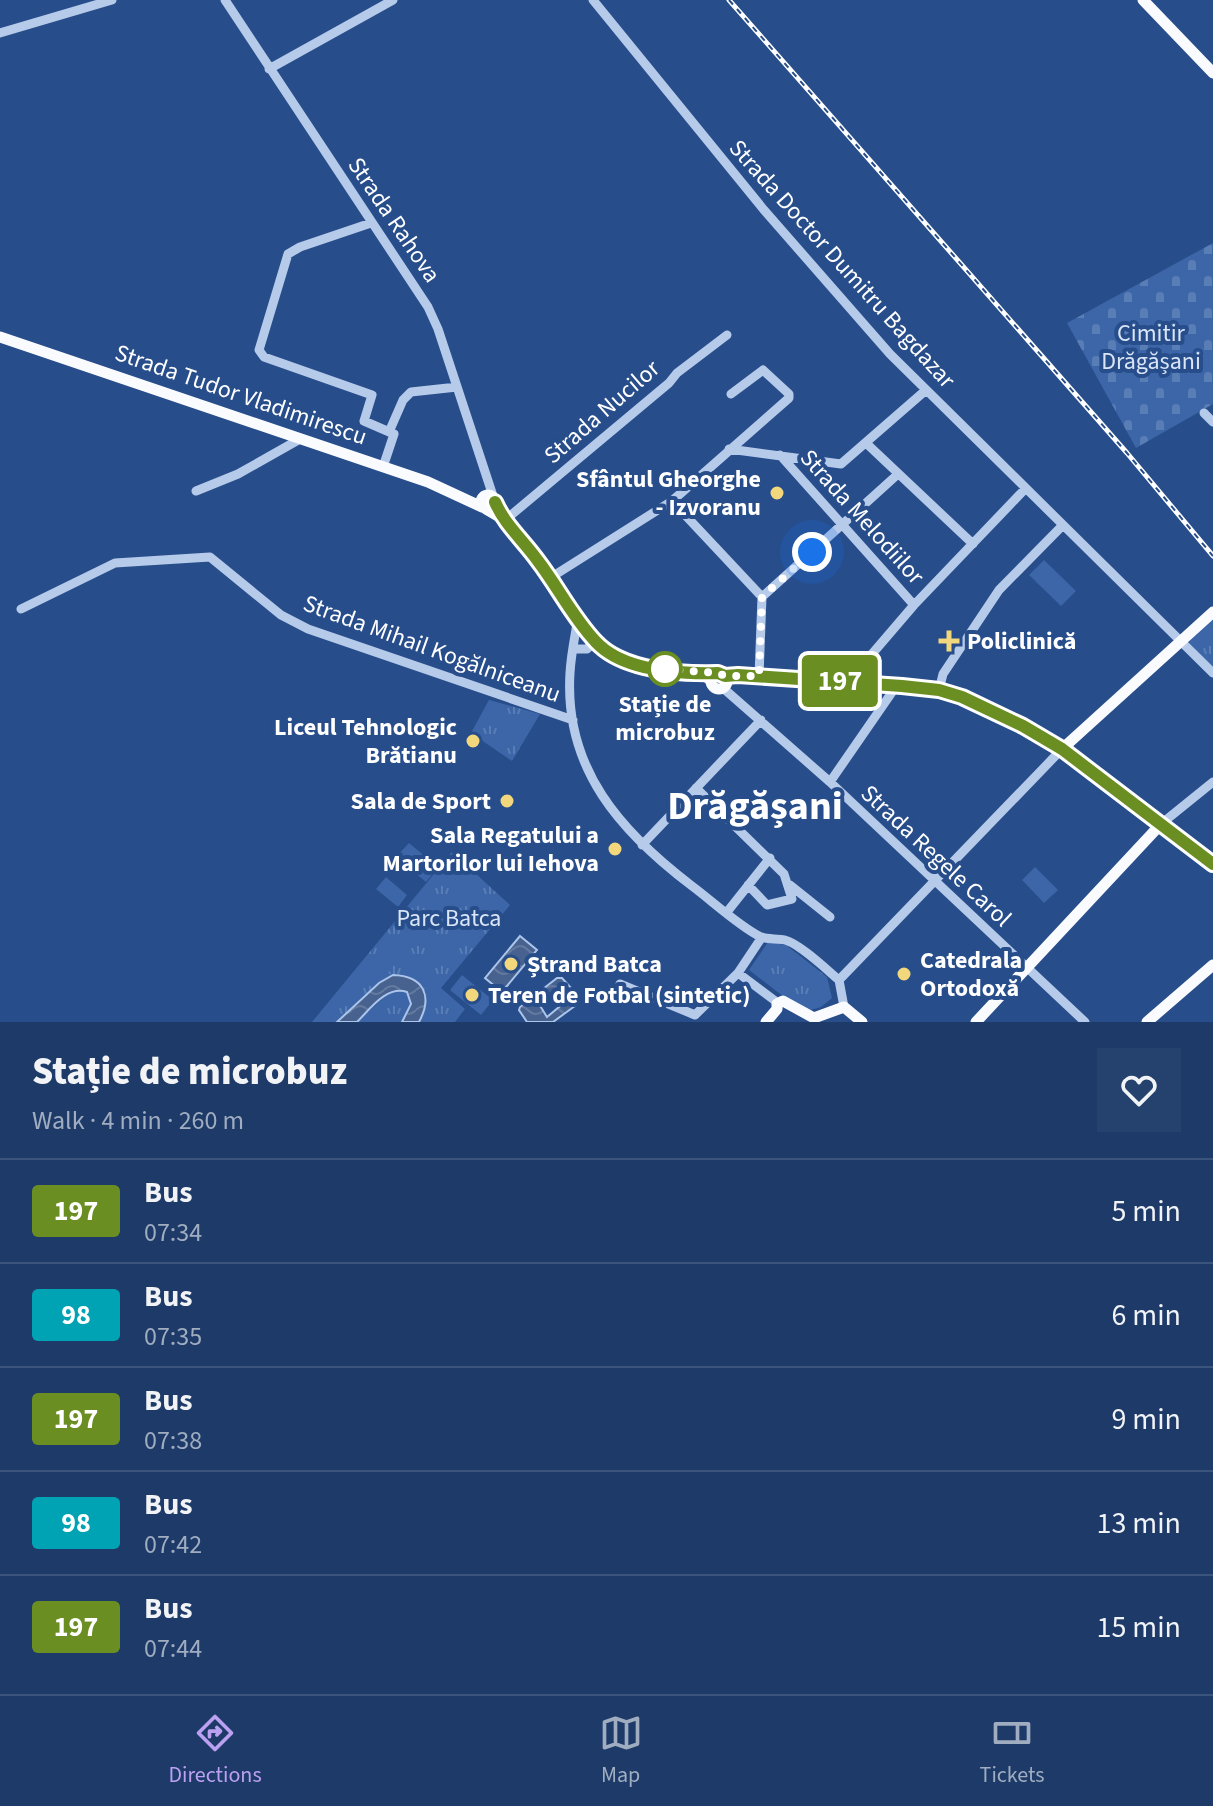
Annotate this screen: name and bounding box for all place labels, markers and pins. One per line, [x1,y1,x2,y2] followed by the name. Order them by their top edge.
[576,462,761,525] place label: Sfântul Gheorghe - Izvoranu
[768,484,786,502] marker: Sfântul Gheorghe - Izvoranu
[967,624,1076,659] place label: Policlinică
[938,630,960,652] marker: Policlinică
[648,652,682,686] marker: Stație de microbuz
[615,687,715,750] place label: Stație de microbuz
[274,710,457,773] place label: Liceul Tehnologic Brătianu
[464,732,482,750] marker: Liceul Tehnologic Brătianu
[351,784,491,819] place label: Sala de Sport
[498,792,516,810] marker: Sala de Sport
[383,818,599,881] place label: Sala Regatului a Martorilor lui Iehova
[606,840,624,858] marker: Sala Regatului a Martorilor lui Iehova
[920,943,1022,1006] place label: Catedrala Ortodoxă
[527,947,662,982] place label: Ștrand Batca
[502,955,520,973] marker: Ștrand Batca
[895,965,913,983] marker: Catedrala Ortodoxă
[488,978,751,1013] place label: Teren de Fotbal (sintetic)
[463,986,481,1004] marker: Teren de Fotbal (sintetic)

